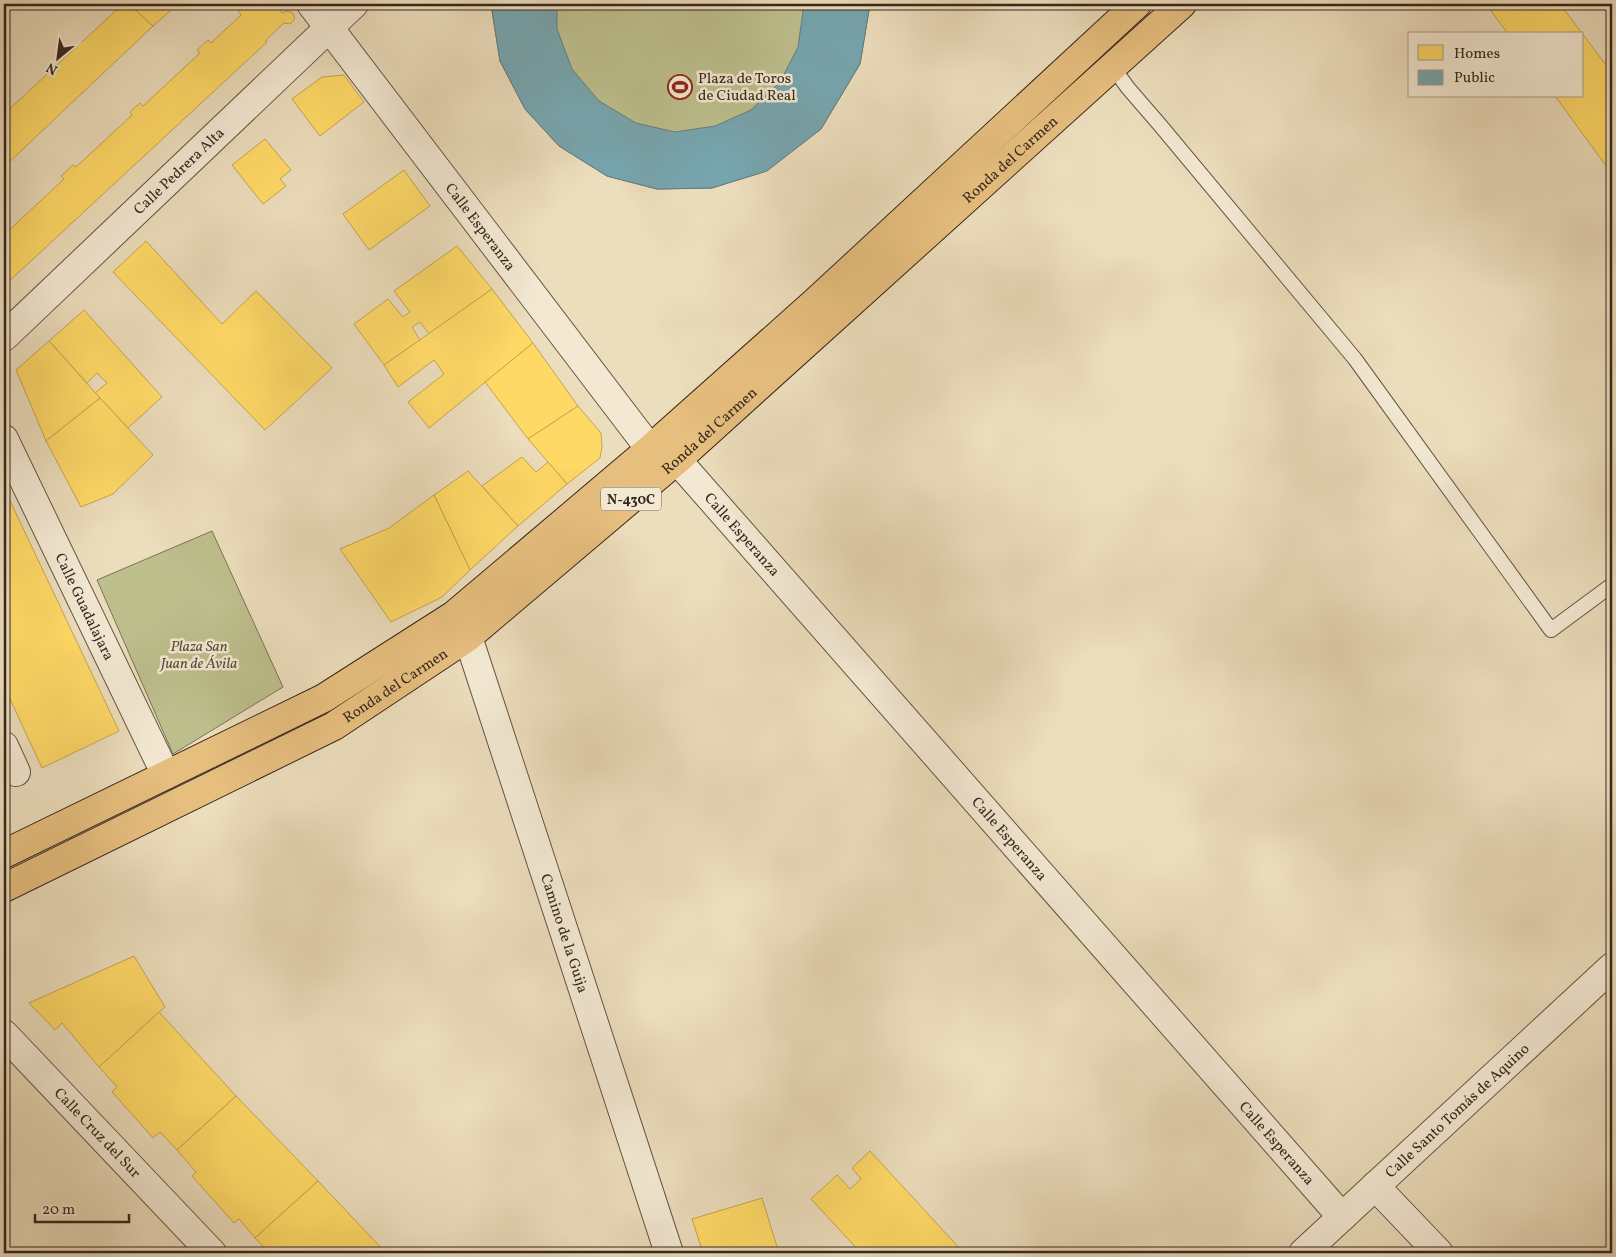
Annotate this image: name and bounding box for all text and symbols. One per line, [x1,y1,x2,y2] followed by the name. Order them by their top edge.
[32,32,82,82] north arrow
[1408,32,1584,98] legend
[1454,44,1500,65] text: Homes
[43,57,61,79] text: N
[1454,68,1495,89] text: Public
[698,69,796,107] place label: Plaza de Toros de Ciudad Real
[667,74,693,100] sports icon: Plaza de Toros de Ciudad Real
[959,112,1063,209] street label: Ronda del Carmen
[129,124,230,220] street label: Calle Pedrera Alta
[439,179,520,276] street label: Calle Esperanza
[658,383,763,480] street label: Ronda del Carmen
[601,488,661,510] road number: N-430C
[699,489,784,582] street label: Calle Esperanza
[49,550,118,664] street label: Calle Guadalajara
[159,637,237,675] park label: Plaza San Juan de Ávila
[339,644,453,729] street label: Ronda del Carmen
[966,793,1051,886] street label: Calle Esperanza
[534,871,592,996] street label: Camino de la Guija
[1381,1039,1535,1184] street label: Calle Santo Tomás de Aquino
[48,1084,145,1184] street label: Calle Cruz del Sur
[1233,1097,1318,1190] street label: Calle Esperanza
[35,1192,129,1224] scale bar
[42,1200,75,1221] text: 20 m

